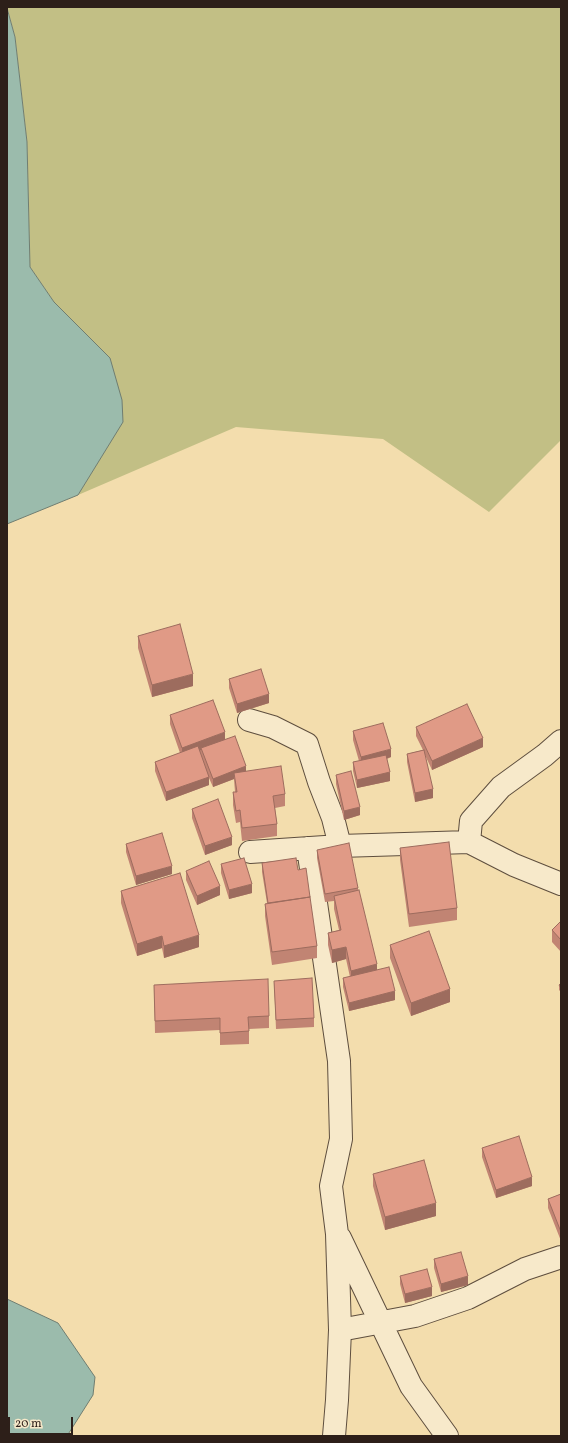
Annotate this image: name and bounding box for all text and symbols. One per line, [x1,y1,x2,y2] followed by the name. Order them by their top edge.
[10,1409,75,1435] scale bar
[15,1416,42,1432] text: 20 m

